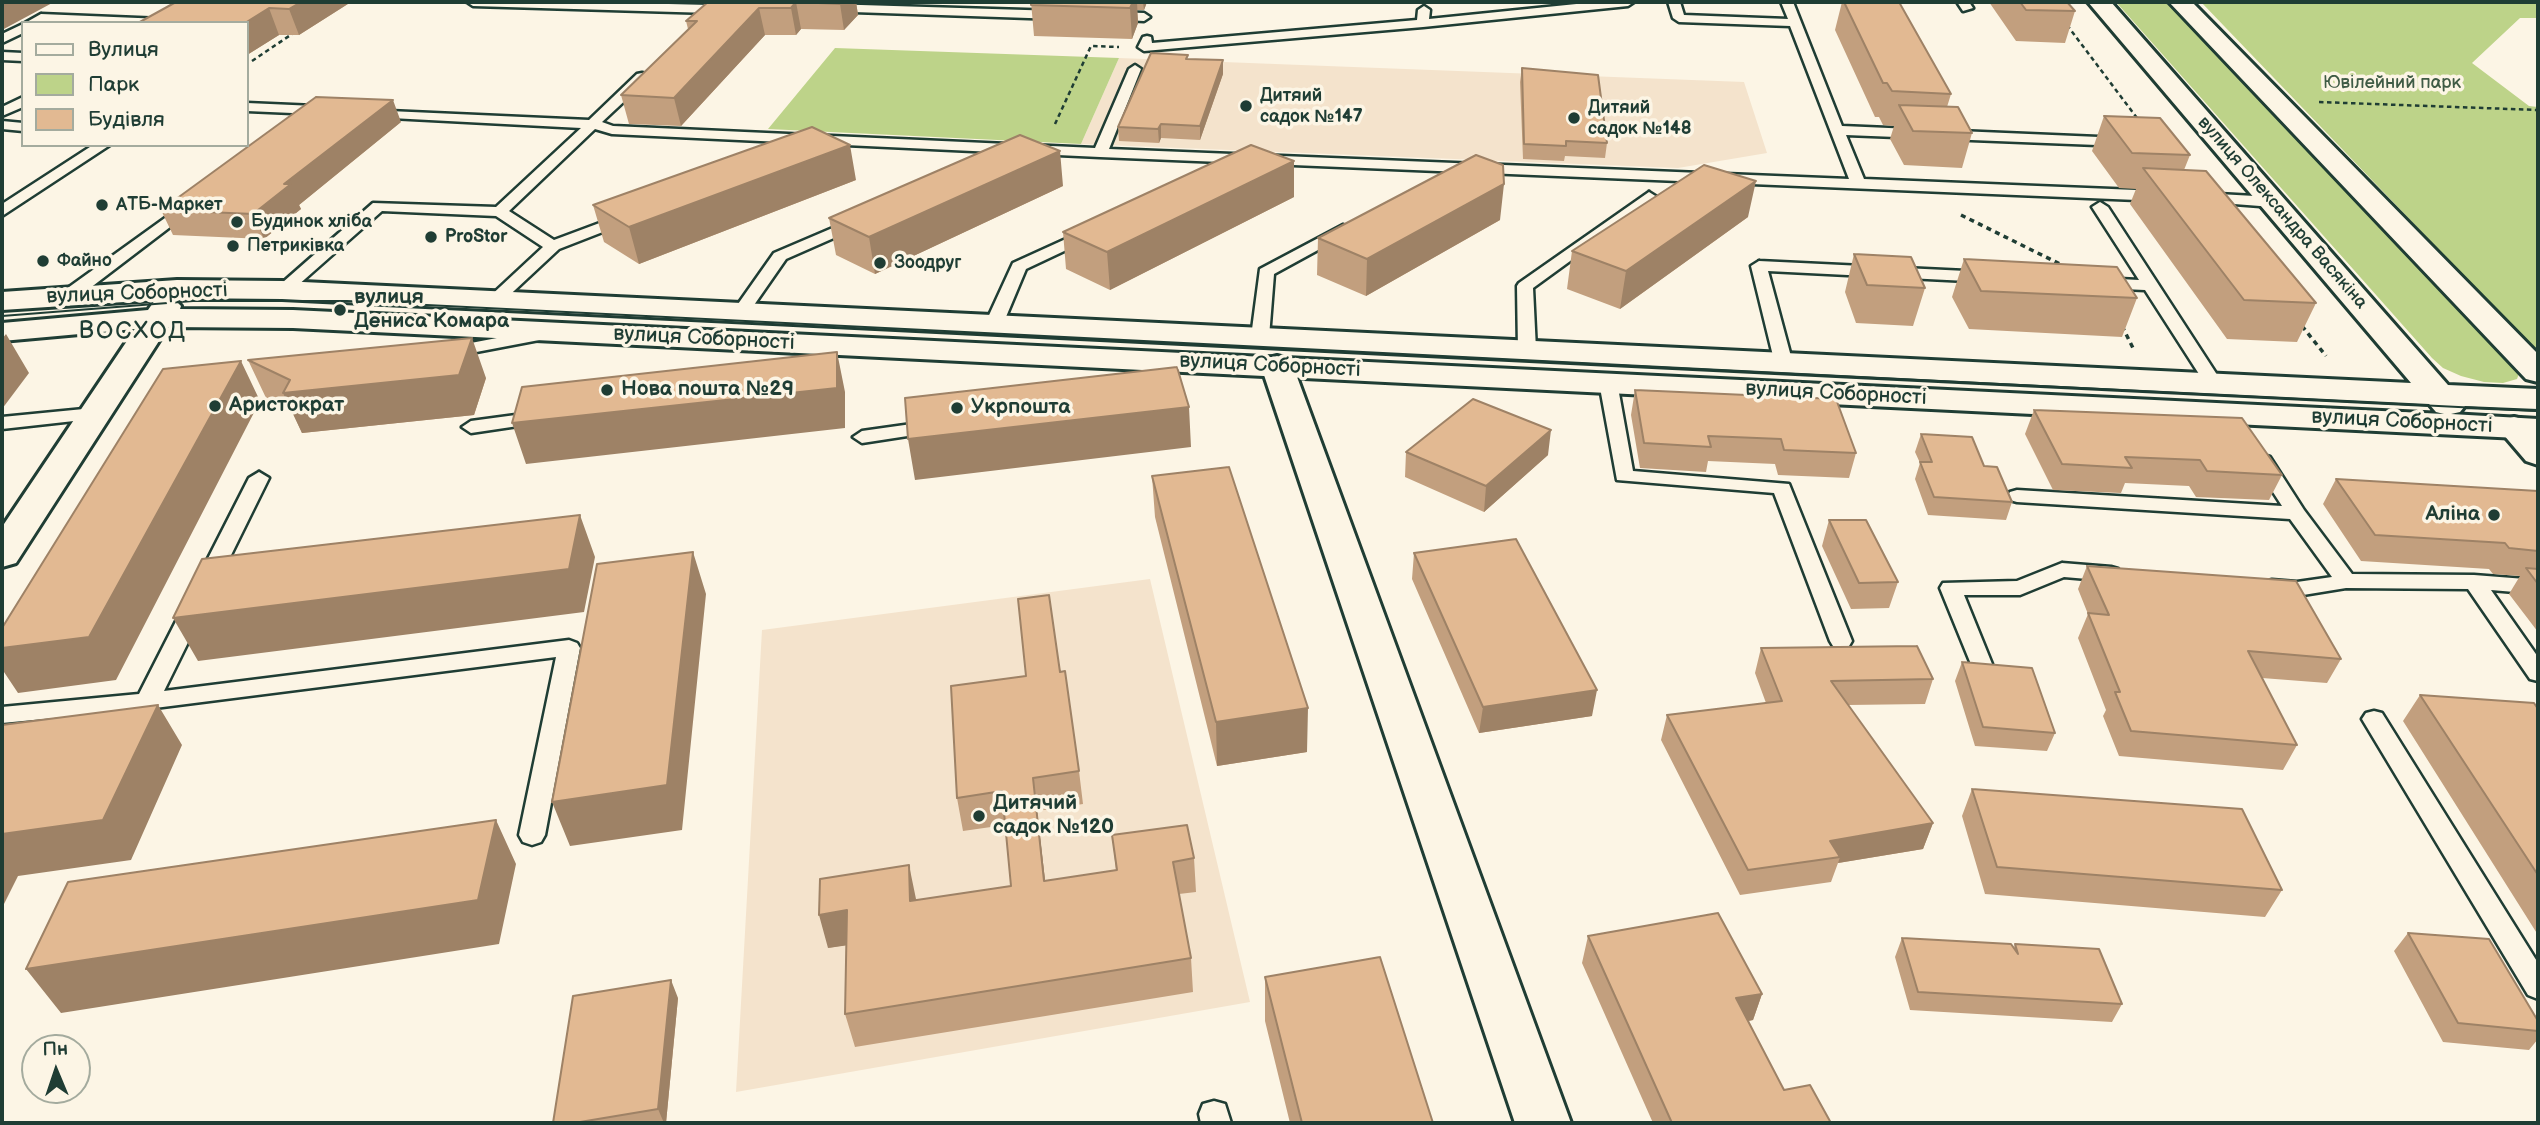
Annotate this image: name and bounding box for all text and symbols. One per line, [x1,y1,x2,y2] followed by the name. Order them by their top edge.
[21,21,248,147] legend
[88,37,159,62] text: Вулиця
[88,72,139,97] text: Парк
[2323,72,2461,94] park label: Ювілейний парк
[1260,85,1363,128] place label: Дитяий садок №147
[1588,97,1692,140] place label: Дитяий садок №148
[1238,98,1254,114] marker: Дитяий садок №147
[88,107,165,132] text: Будівля
[1566,110,1582,126] marker: Дитяий садок №148
[2193,112,2371,314] street label: вулиця Олександра Васякіна
[116,194,223,216] place label: АТБ-Маркет
[94,197,110,213] marker: АТБ-Маркет
[251,211,372,233] place label: Будинок хліба
[229,214,245,230] marker: Будинок хліба
[445,226,507,248] place label: ProStor
[423,229,439,245] marker: ProStor
[247,235,344,257] place label: Петриківка
[225,238,241,254] marker: Петриківка
[57,250,112,272] place label: Файно
[894,252,961,274] place label: Зоодруг
[35,253,51,269] marker: Файно
[872,255,888,271] marker: Зоодруг
[46,278,228,310] street label: вулиця Соборності
[354,285,509,335] place label: вулиця Дениса Комара
[332,302,348,318] marker: вулиця Дениса Комара
[80,318,186,346] district label: ВОСХОД
[613,322,795,356] street label: вулиця Соборності
[1179,349,1361,383] street label: вулиця Соборності
[621,377,794,403] place label: Нова пошта №29
[1745,377,1927,411] street label: вулиця Соборності
[599,382,615,398] marker: Нова пошта №29
[229,393,344,419] place label: Аристократ
[971,395,1070,421] place label: Укрпошта
[207,398,223,414] marker: Аристократ
[949,400,965,416] marker: Укрпошта
[2311,405,2493,439] street label: вулиця Соборності
[2426,502,2480,528] place label: Аліна
[2486,507,2502,523] marker: Аліна
[993,791,1114,841] place label: Дитячий садок №120
[971,808,987,824] marker: Дитячий садок №120
[21,1034,91,1104] north arrow
[42,1038,68,1061] text: Пн

